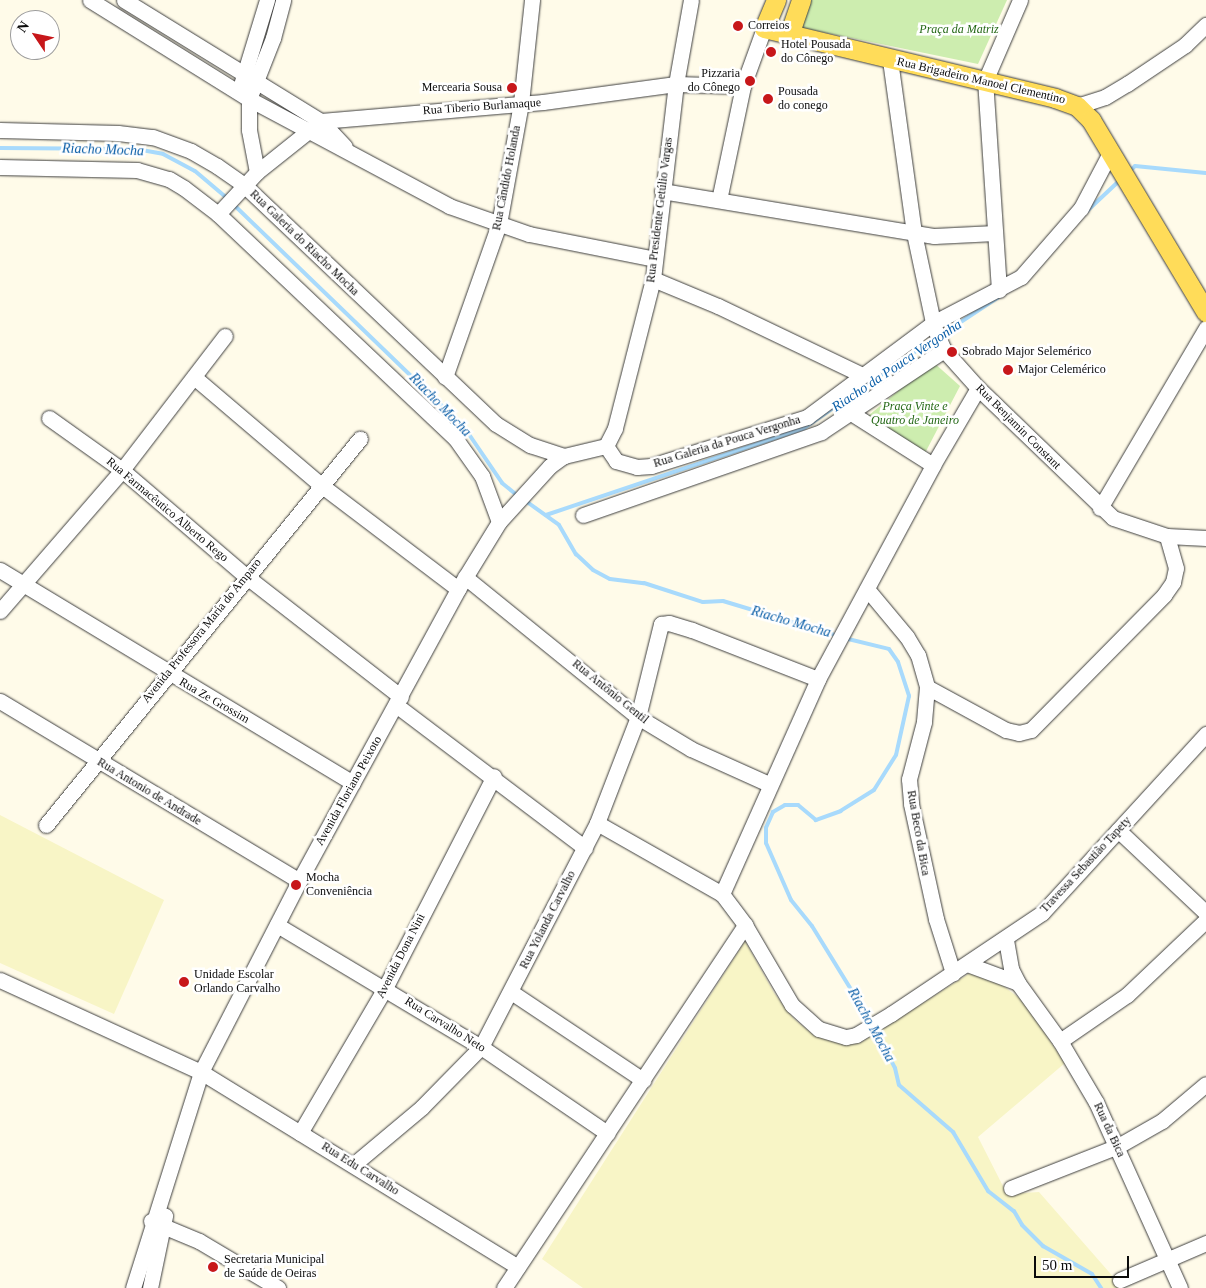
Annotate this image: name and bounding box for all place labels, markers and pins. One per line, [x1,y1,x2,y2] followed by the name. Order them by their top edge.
[748,19,789,33] place label: Correios
[732,20,744,32] marker: Correios
[781,38,851,66] place label: Hotel Pousada do Cônego
[765,46,777,58] marker: Hotel Pousada do Cônego
[688,67,740,95] place label: Pizzaria do Cônego
[744,75,756,87] marker: Pizzaria do Cônego
[422,81,502,95] place label: Mercearia Sousa
[506,82,518,94] marker: Mercearia Sousa
[778,85,828,113] place label: Pousada do conego
[762,93,774,105] marker: Pousada do conego
[962,345,1091,359] place label: Sobrado Major Selemérico
[946,346,958,358] marker: Sobrado Major Selemérico
[1018,363,1106,377] place label: Major Celemérico
[1002,364,1014,376] marker: Major Celemérico
[306,871,372,899] place label: Mocha Conveniência
[290,879,302,891] marker: Mocha Conveniência
[194,968,280,996] place label: Unidade Escolar Orlando Carvalho
[178,976,190,988] marker: Unidade Escolar Orlando Carvalho
[224,1253,324,1281] place label: Secretaria Municipal de Saúde de Oeiras
[206,1260,220,1274] marker: Secretaria Municipal de Saúde de Oeiras

